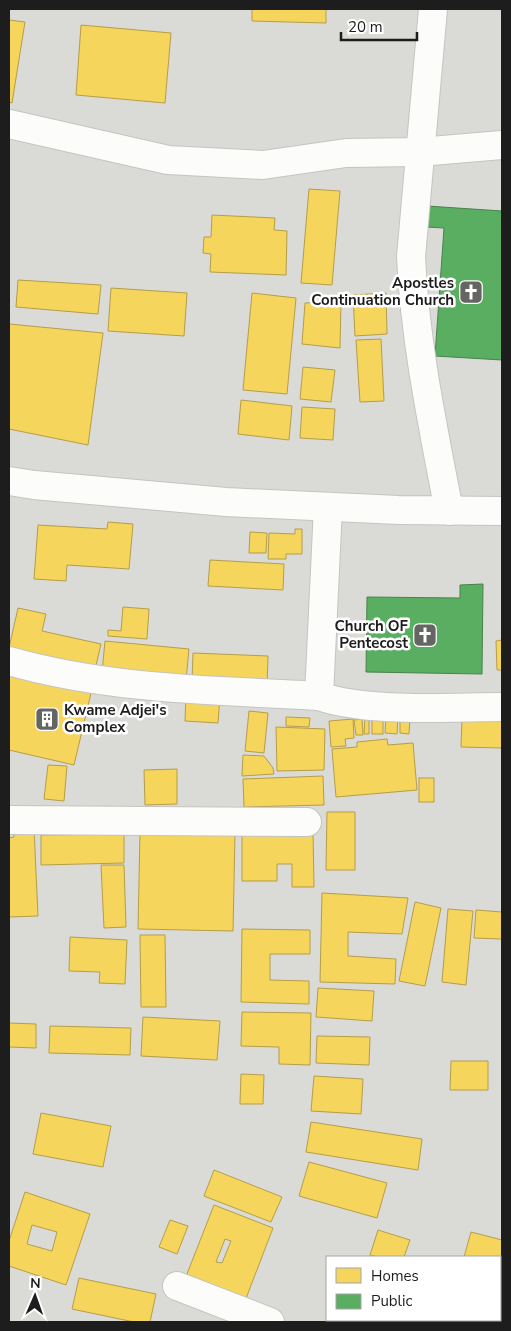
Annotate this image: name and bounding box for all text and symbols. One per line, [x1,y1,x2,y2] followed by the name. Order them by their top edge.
[341,10,417,42] scale bar
[348,17,383,37] text: 20 m
[311,273,454,310] place label: Apostles Continuation Church
[458,279,484,305] church icon: Apostles Continuation Church
[334,616,409,653] place label: Church OF Pentecost
[412,622,438,648] church icon: Church OF Pentecost
[64,700,167,737] place label: Kwame Adjei's Complex
[34,706,60,732] building icon: Kwame Adjei's Complex
[326,1256,501,1321] legend
[371,1266,419,1286] text: Homes
[10,1271,60,1321] north arrow
[30,1274,41,1293] text: N
[371,1291,412,1311] text: Public

